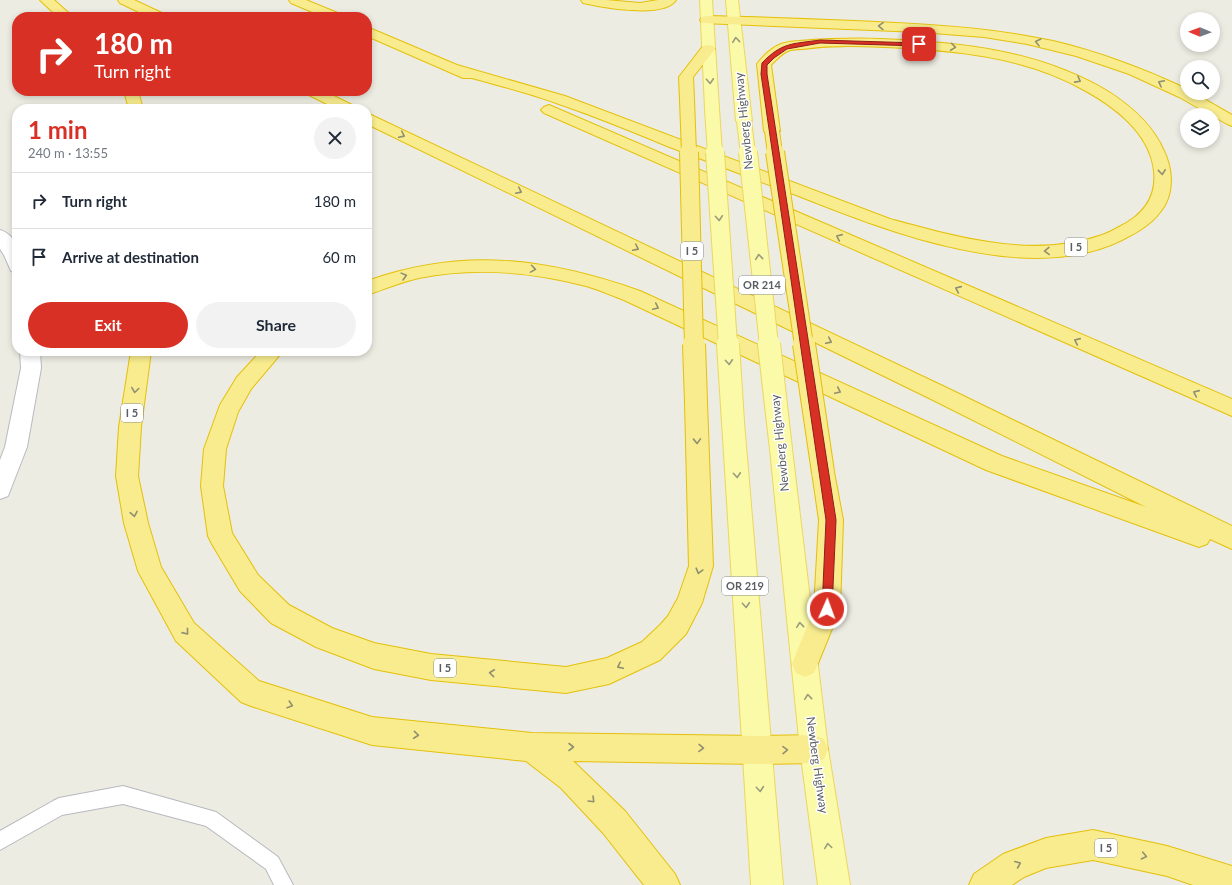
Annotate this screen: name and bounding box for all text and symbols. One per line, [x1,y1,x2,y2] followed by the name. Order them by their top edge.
[1180,12,1220,52] north arrow
[1180,12,1220,148] map controls
[878,22,884,30] one-way arrow
[94,26,173,60] text: 180 m
[902,27,936,61] pin
[28,28,80,80] icon: right
[908,33,930,55] icon: arrive
[732,37,741,43] one-way arrow
[1034,38,1041,47] one-way arrow
[950,42,956,51] one-way arrow
[94,60,171,82] text: Turn right
[1180,60,1220,100] button: search
[731,71,756,170] street label: Newberg Highway
[1074,76,1081,83] one-way arrow
[706,78,715,84] one-way arrow
[1157,80,1165,88] one-way arrow
[1180,108,1220,148] button: layers
[28,115,88,144] text: 1 min
[314,117,356,159] button: close
[398,130,405,138] one-way arrow
[28,145,108,161] text: 240 m · 13:55
[1158,169,1167,175] one-way arrow
[515,186,522,194] one-way arrow
[28,190,50,212] icon: right
[62,192,127,210] text: Turn right
[314,192,356,210] text: 180 m
[715,215,724,221] one-way arrow
[835,233,842,241] one-way arrow
[1065,238,1087,256] road number: I 5
[681,242,703,260] road number: I 5
[632,243,640,251] one-way arrow
[28,246,50,268] icon: arrive
[1044,246,1050,255] one-way arrow
[62,248,199,266] text: Arrive at destination
[322,248,356,266] text: 60 m
[755,254,764,260] one-way arrow
[530,264,536,273] one-way arrow
[400,272,407,281] one-way arrow
[739,276,785,294] road number: OR 214
[955,285,962,293] one-way arrow
[28,302,188,348] button: Exit
[196,302,356,348] button: Share
[652,302,660,310] one-way arrow
[825,336,832,344] one-way arrow
[1074,337,1081,345] one-way arrow
[724,359,733,365] one-way arrow
[131,386,140,393] one-way arrow
[834,386,841,394] one-way arrow
[1193,389,1200,397] one-way arrow
[767,393,792,492] street label: Newberg Highway
[121,404,143,422] road number: I 5
[693,438,701,444] one-way arrow
[732,472,741,478] one-way arrow
[129,511,138,517] one-way arrow
[695,568,703,574] one-way arrow
[722,577,768,595] road number: OR 219
[806,588,848,630] position arrow
[742,602,751,608] one-way arrow
[796,622,805,628] one-way arrow
[182,627,189,634] one-way arrow
[434,659,456,677] road number: I 5
[617,661,624,669] one-way arrow
[489,669,495,678] one-way arrow
[804,694,813,700] one-way arrow
[287,700,294,708] one-way arrow
[803,716,832,815] street label: Newberg Highway
[413,731,419,740] one-way arrow
[568,743,574,751] one-way arrow
[698,744,704,753] one-way arrow
[782,746,788,754] one-way arrow
[755,786,764,792] one-way arrow
[588,795,595,803] one-way arrow
[1095,839,1117,857] road number: I 5
[824,843,833,849] one-way arrow
[1141,851,1147,859] one-way arrow
[1013,861,1021,869] one-way arrow

